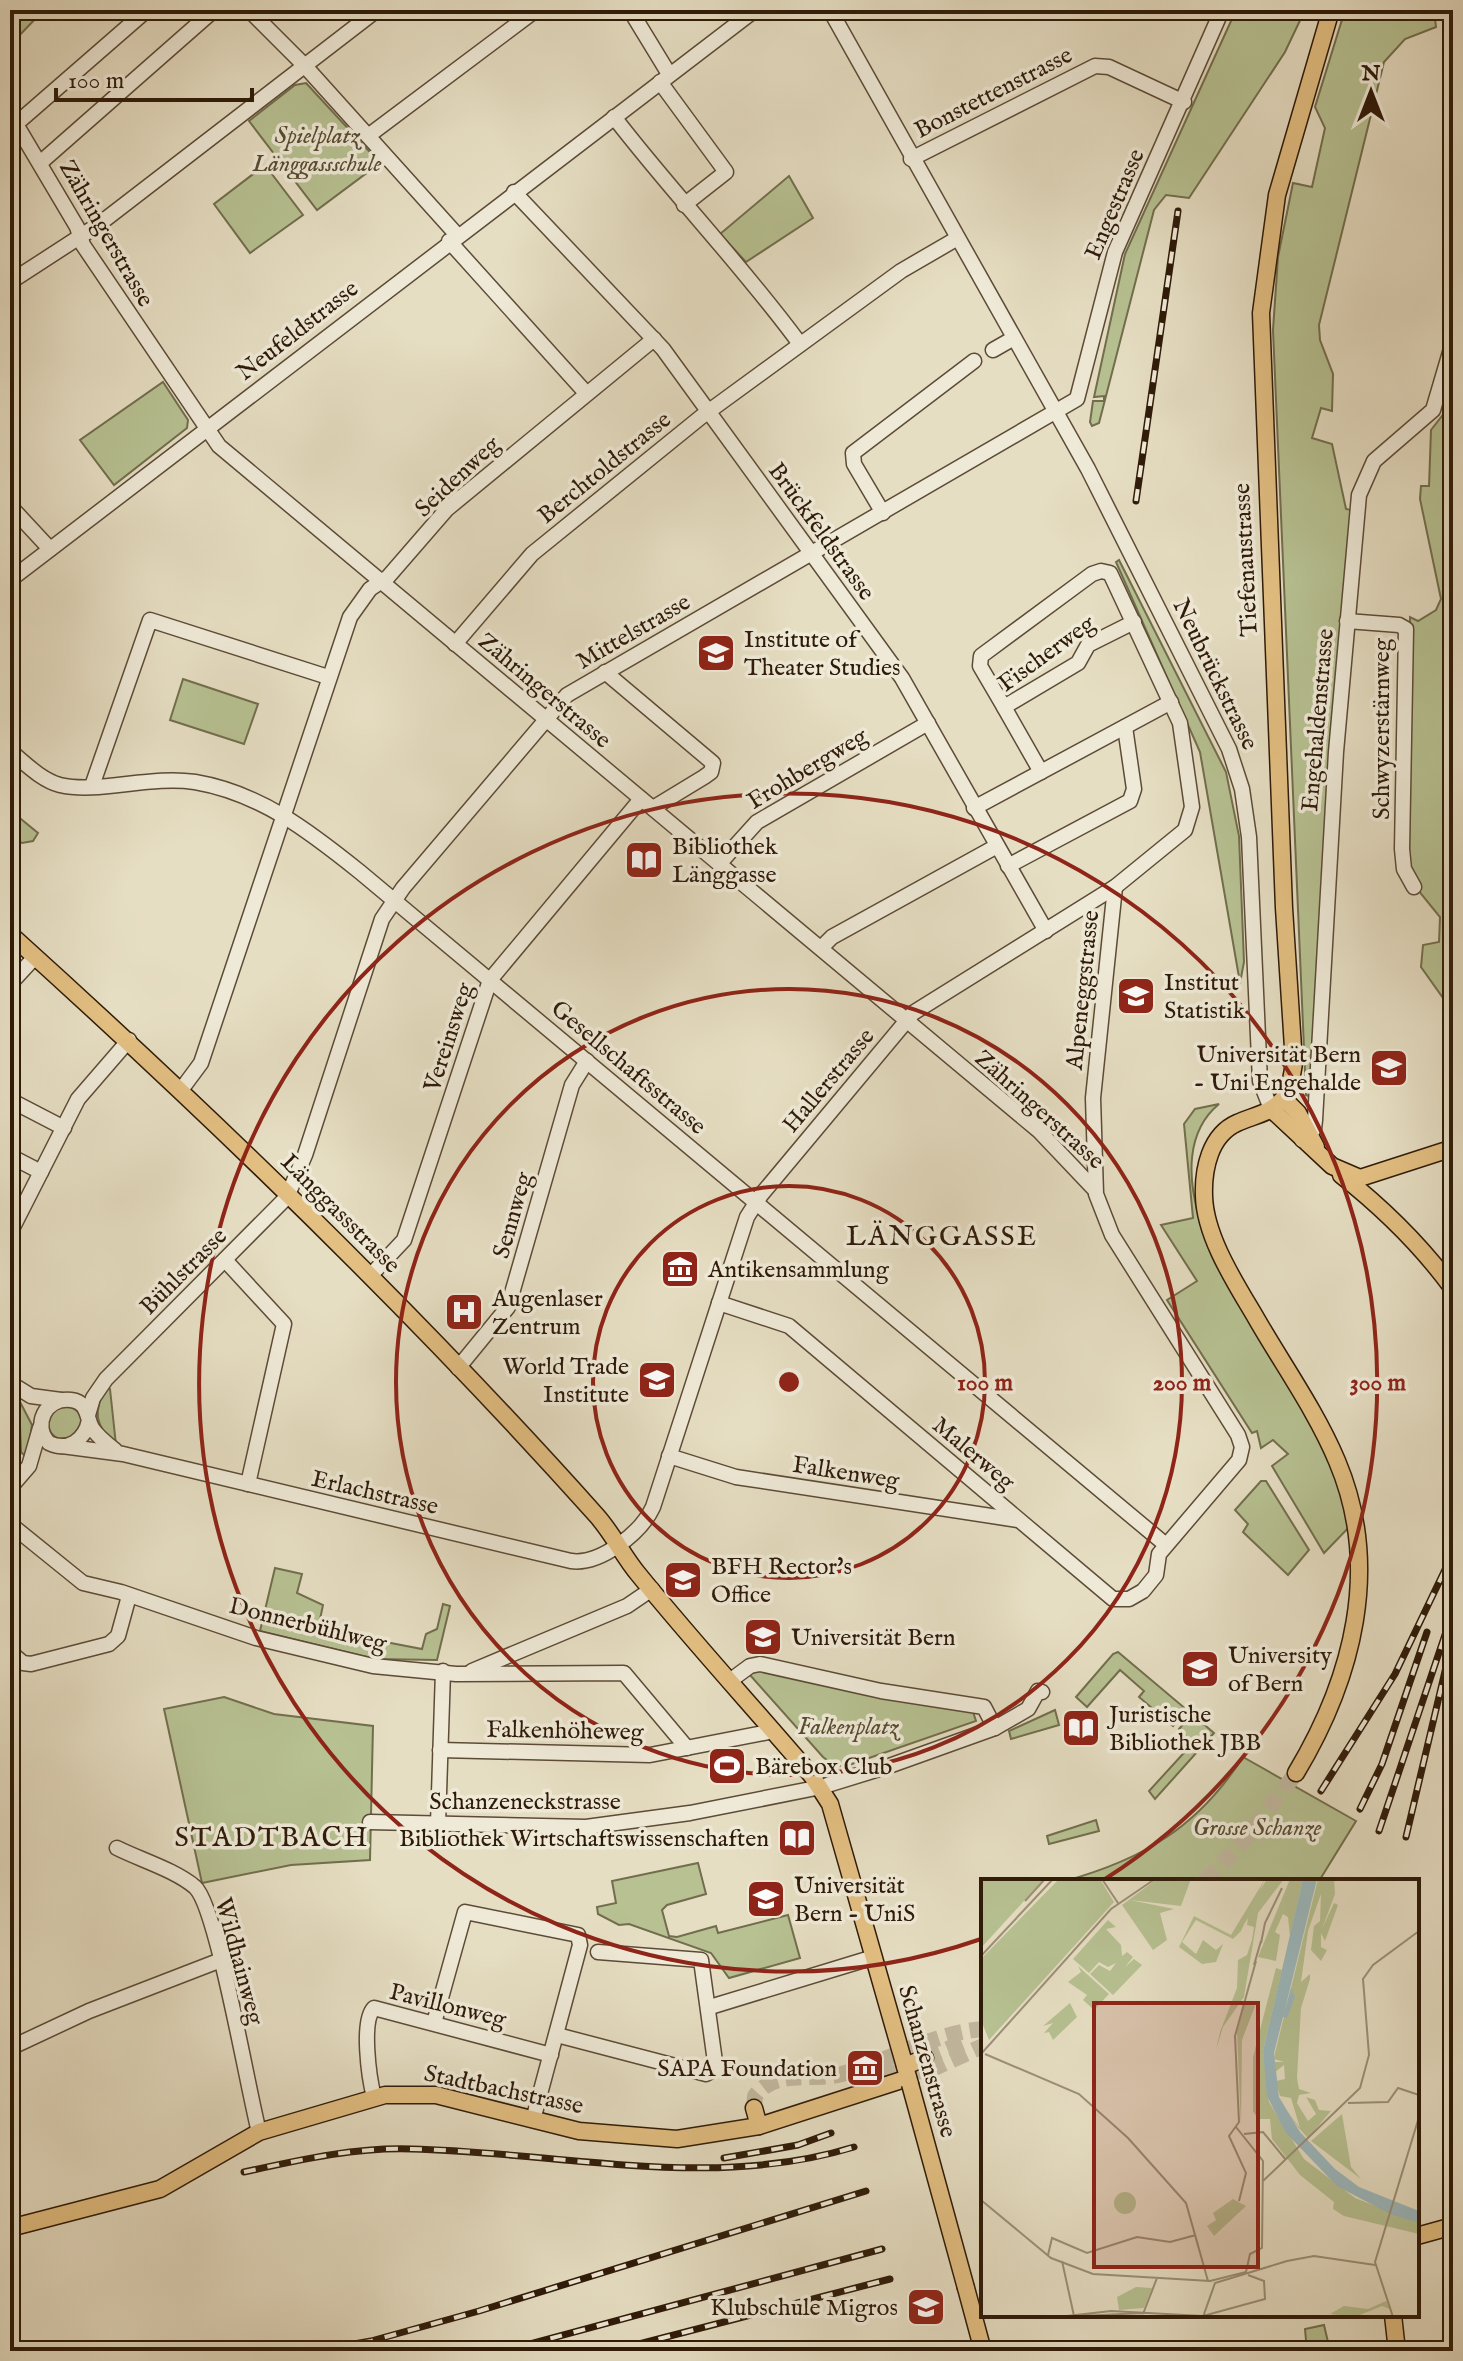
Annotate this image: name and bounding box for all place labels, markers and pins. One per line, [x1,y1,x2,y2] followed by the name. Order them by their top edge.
[744,625,901,684] place label: Institute of Theater Studies
[695,632,737,674] school or university icon: Institute of Theater Studies
[672,832,778,891] place label: Bibliothek Länggasse
[623,839,665,881] library icon: Bibliothek Länggasse
[1164,968,1246,1027] place label: Institut Statistik
[1115,975,1157,1017] school or university icon: Institut Statistik
[1194,1040,1361,1099] place label: Universität Bern - Uni Engehalde
[1368,1047,1410,1089] school or university icon: Universität Bern - Uni Engehalde
[659,1248,701,1290] museum icon: Antikensammlung
[707,1255,890,1286] place label: Antikensammlung
[491,1284,603,1343] place label: Augenlaser Zentrum
[443,1291,485,1333] hospital icon: Augenlaser Zentrum
[503,1352,629,1411] place label: World Trade Institute
[636,1359,678,1401] school or university icon: World Trade Institute
[775,1368,803,1396] centre of rings
[711,1552,852,1611] place label: BFH Rector's Office
[662,1559,704,1601] school or university icon: BFH Rector's Office
[742,1616,784,1658] school or university icon: Universität Bern
[791,1623,956,1654] place label: Universität Bern
[1228,1641,1332,1700] place label: University of Bern
[1179,1648,1221,1690] school or university icon: University of Bern
[1106,1700,1261,1759] place label: Juristische Bibliothek JBB
[1060,1707,1102,1749] library icon: Juristische Bibliothek JBB
[706,1745,748,1787] sports icon: Bärebox Club
[755,1752,893,1783] place label: Bärebox Club
[776,1817,818,1859] library icon: Bibliothek Wirtschaftswissenschaften
[399,1824,769,1855] place label: Bibliothek Wirtschaftswissenschaften
[794,1871,915,1930] place label: Universität Bern - UniS
[745,1878,787,1920] school or university icon: Universität Bern - UniS
[844,2047,886,2089] museum icon: SAPA Foundation
[657,2054,837,2085] place label: SAPA Foundation
[905,2286,947,2328] school or university icon: Klubschule Migros
[710,2293,898,2324] place label: Klubschule Migros

